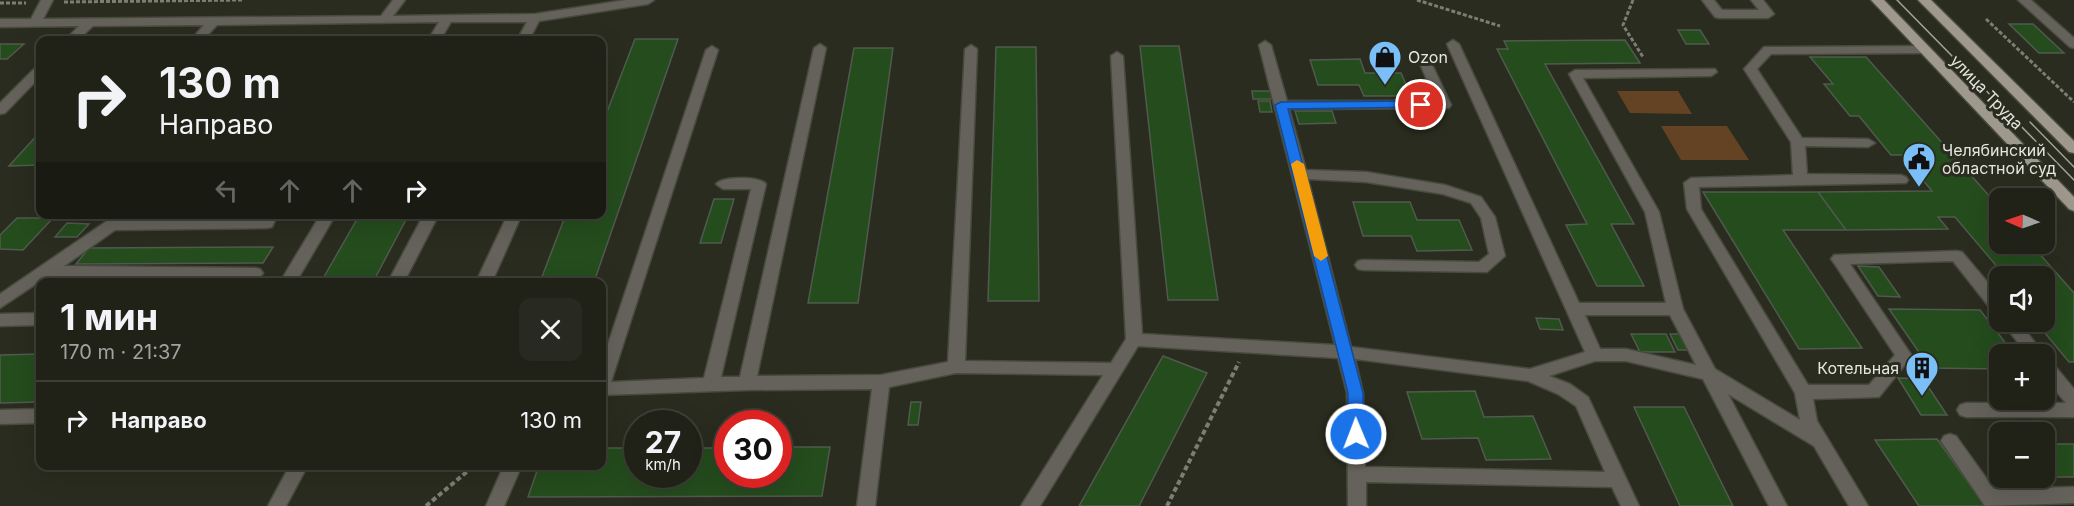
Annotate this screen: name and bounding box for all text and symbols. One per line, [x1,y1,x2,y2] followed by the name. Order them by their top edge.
[1367,39,1403,86] shop icon: Ozon
[1408,47,1448,67] place label: Ozon
[1946,50,2028,134] street label: улица Труда
[159,57,281,108] text: 130 m
[60,60,138,138] icon: right
[1395,79,1446,130] pin
[1404,88,1437,121] icon: arrive
[159,108,274,141] text: Направо
[1942,140,2056,178] place label: Челябинский областной суд
[1901,141,1937,188] public building icon: Челябинский областной суд
[210,174,243,207] icon: left
[273,174,306,207] icon: ahead
[336,174,369,207] icon: ahead
[399,174,432,207] icon: right
[1989,188,2055,254] north arrow
[1989,188,2055,488] map controls
[1989,266,2055,332] button: sound
[60,295,158,339] text: 1 мин
[519,298,582,361] button: close
[60,340,182,364] text: 170 m · 21:37
[1989,344,2055,410] button: +
[1904,350,1940,397] building icon: Котельная
[1817,358,1899,378] place label: Котельная
[1324,402,1388,466] position arrow
[60,404,93,437] icon: right
[111,407,207,433] text: Направо
[520,407,582,433] text: 130 m
[714,410,792,488] speed limit sign: 30
[1989,422,2055,488] button: −
[645,424,681,460] text: 27
[645,455,681,474] text: km/h

